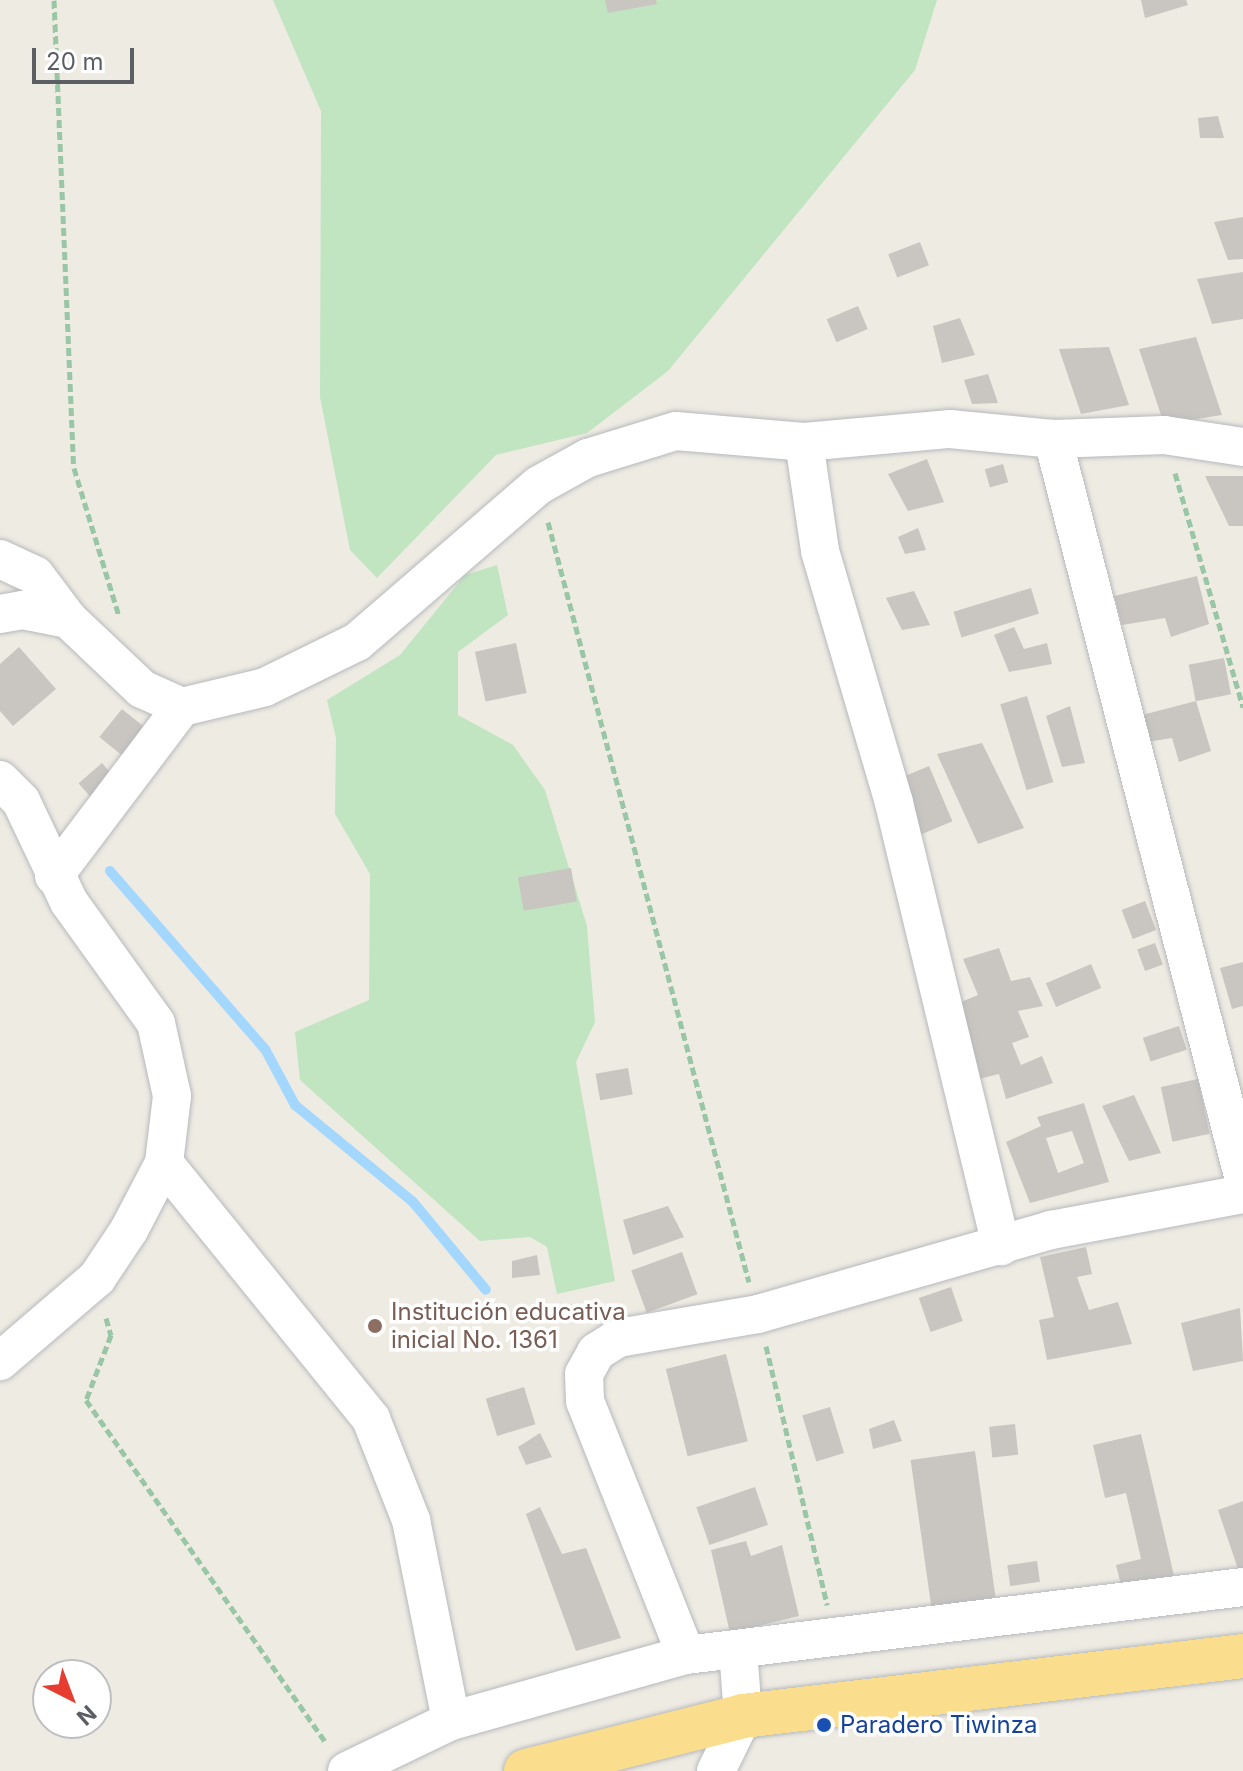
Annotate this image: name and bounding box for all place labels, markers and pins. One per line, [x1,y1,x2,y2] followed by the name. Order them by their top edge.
[391,1298,626,1354] place label: Institución educativa inicial No. 1361
[366,1317,384,1335] marker: Institución educativa inicial No. 1361
[840,1711,1037,1739] place label: Paradero Tiwinza
[815,1716,833,1734] marker: Paradero Tiwinza

